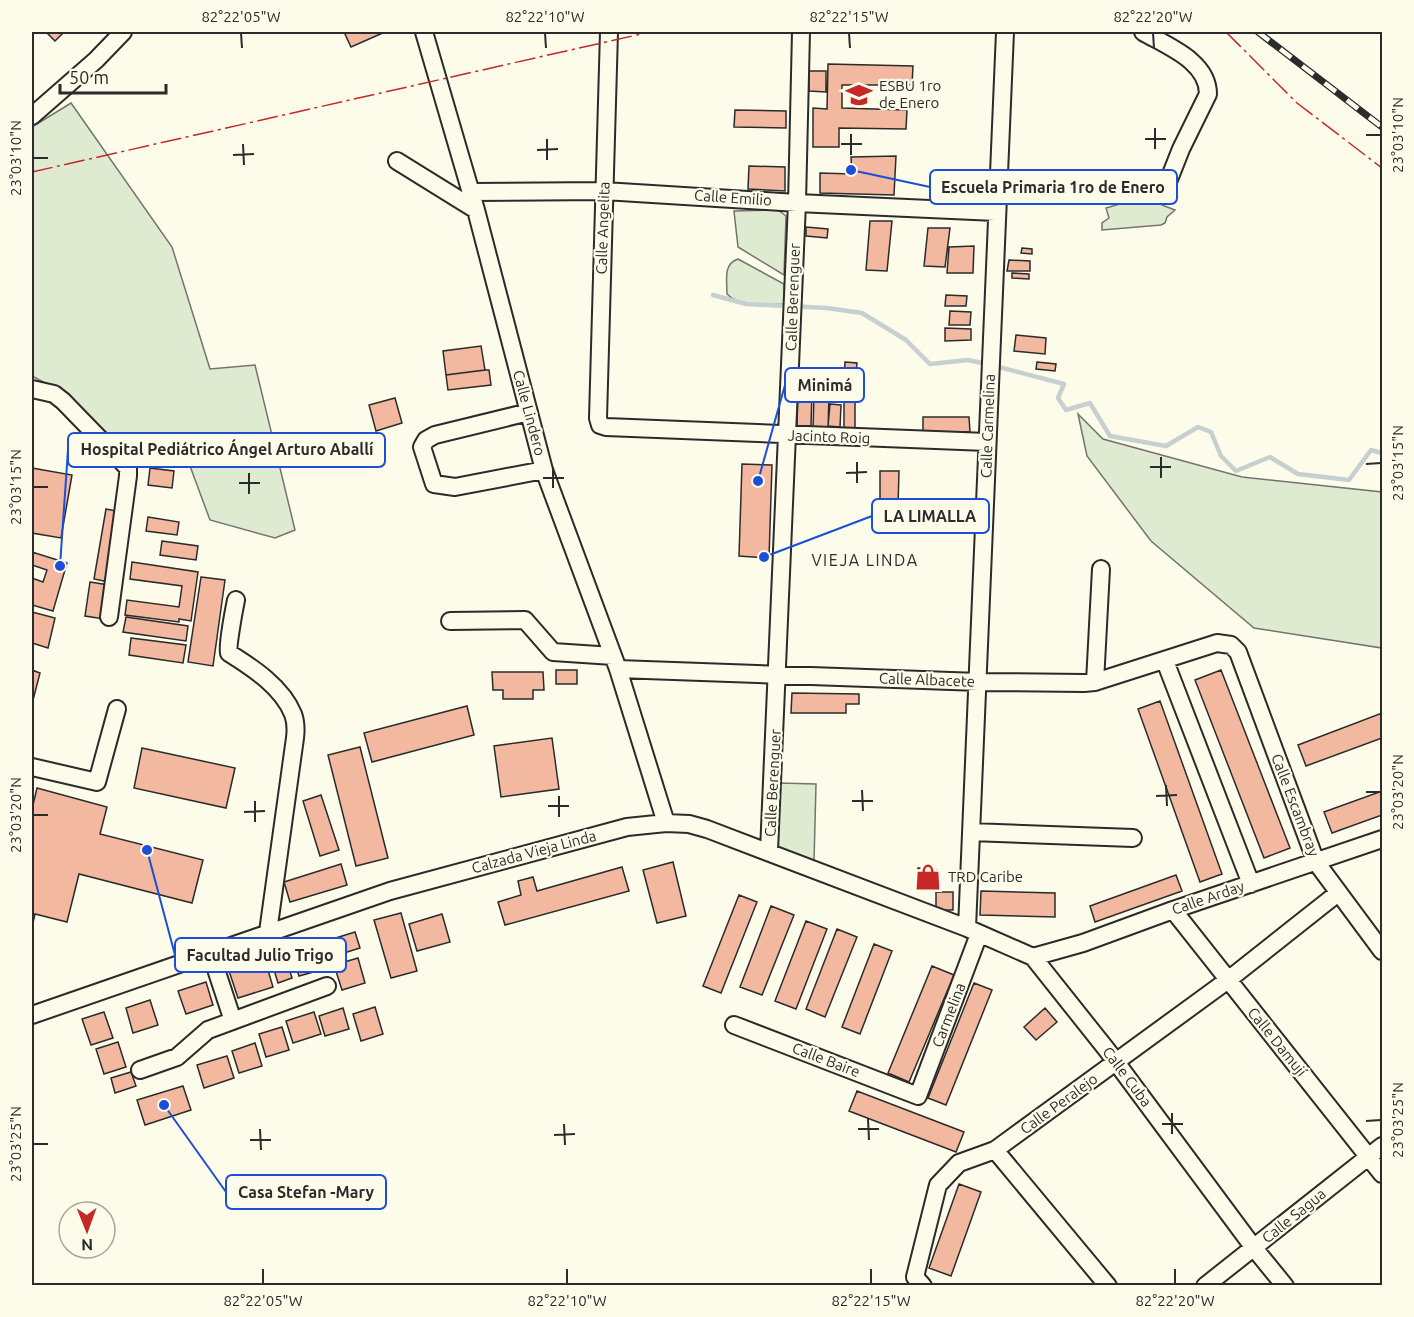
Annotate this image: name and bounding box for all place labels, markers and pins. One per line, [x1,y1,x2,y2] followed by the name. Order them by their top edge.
[879,77,941,111] place label: ESBU 1ro de Enero
[844,80,874,110] school or university icon: ESBU 1ro de Enero
[930,170,1177,204] callout: Escuela Primaria 1ro de Enero
[785,368,864,402] callout: Minimá
[68,433,385,467] callout: Hospital Pediátrico Ángel Arturo Aballí
[872,499,989,533] callout: LA LIMALLA
[913,862,943,892] shop icon: TRD Caribe
[948,868,1023,885] place label: TRD Caribe
[175,938,346,972] callout: Facultad Julio Trigo
[226,1175,386,1209] callout: Casa Stefan -Mary

